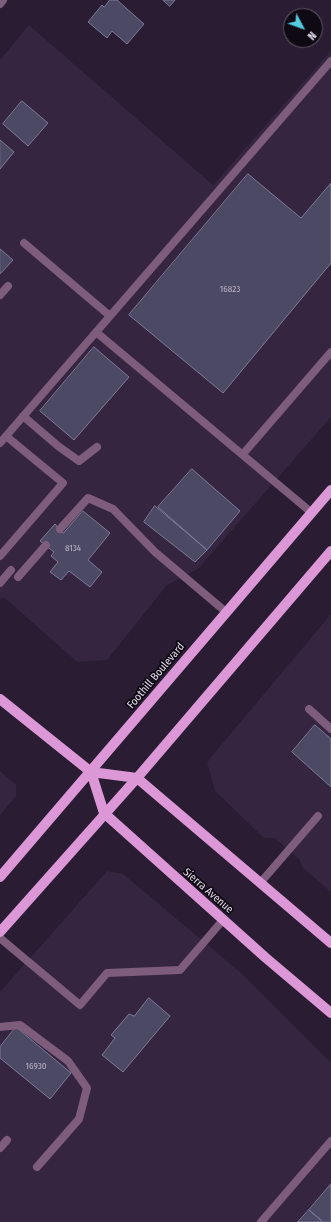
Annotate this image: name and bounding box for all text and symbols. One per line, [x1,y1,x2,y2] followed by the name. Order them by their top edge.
[283,8,323,48] north arrow
[305,29,319,42] text: N
[220,284,240,294] house number: 16823
[65,543,81,553] house number: 8134
[125,640,187,712] street label: Foothill Boulevard
[180,866,236,916] street label: Sierra Avenue
[26,1061,46,1071] house number: 16930

